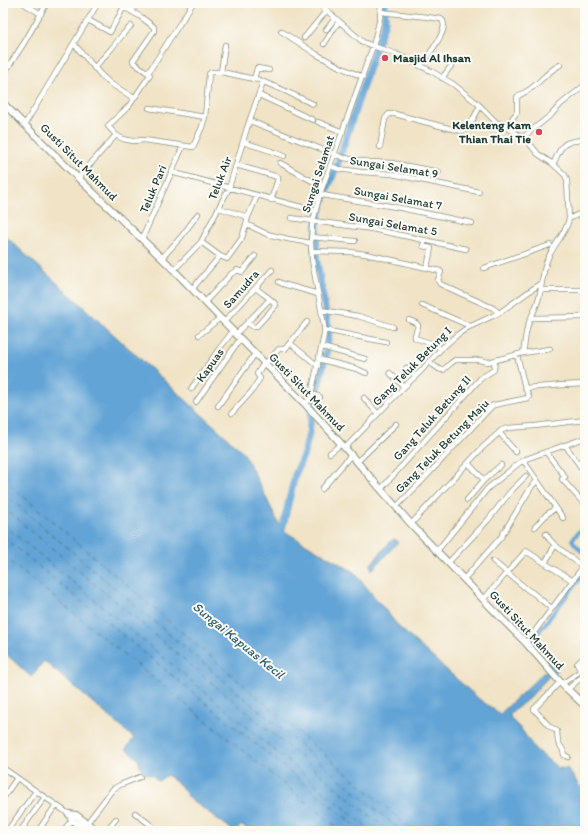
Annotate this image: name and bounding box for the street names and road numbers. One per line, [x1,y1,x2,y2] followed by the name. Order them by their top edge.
[37,120,121,204] street label: Gusti Situt Mahmud
[299,133,337,214] street label: Sungai Selamat
[349,153,439,181] street label: Sungai Selamat 9
[205,154,235,202] street label: Teluk Air
[137,163,169,215] street label: Teluk Pari
[353,183,443,213] street label: Sungai Selamat 7
[348,209,438,239] street label: Sungai Selamat 5
[220,266,262,311] street label: Samudra
[369,323,455,409] street label: Gang Teluk Betung I
[193,345,227,385] street label: Kapuas
[266,350,348,434] street label: Gusti Situt Mahmud
[390,373,474,463] street label: Gang Teluk Betung II
[392,396,492,496] street label: Gang Teluk Betung Maju
[487,587,568,673] street label: Gusti Situt Mahmud

